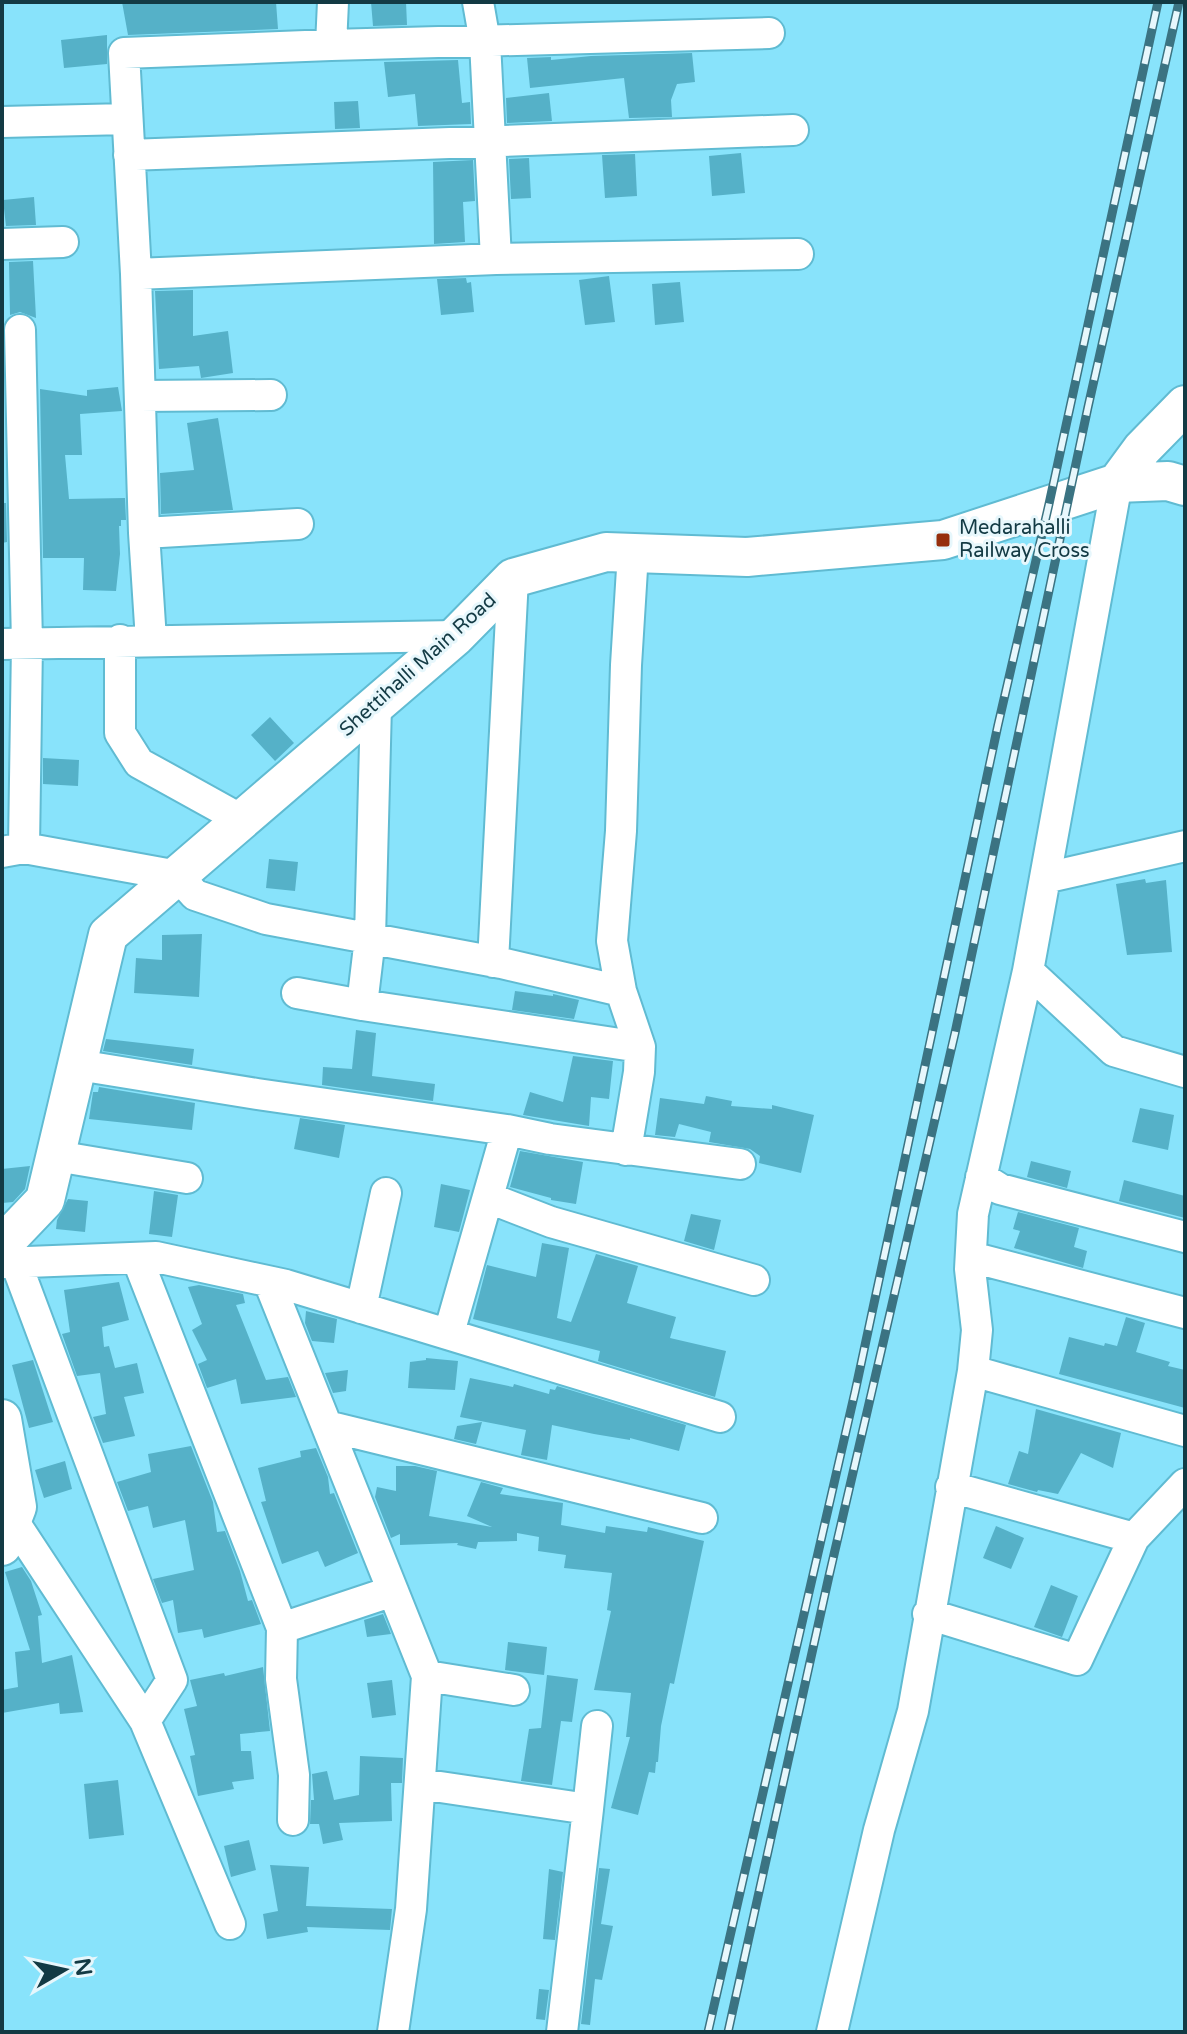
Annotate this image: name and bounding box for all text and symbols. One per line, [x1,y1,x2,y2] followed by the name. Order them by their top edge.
[959,516,1090,563] place label: Medarahalli Railway Cross
[934,531,952,549] marker: Medarahalli Railway Cross
[335,588,501,742] street label: Shettihalli Main Road
[24,1930,104,2010] north arrow
[69,1956,97,1978] text: N

